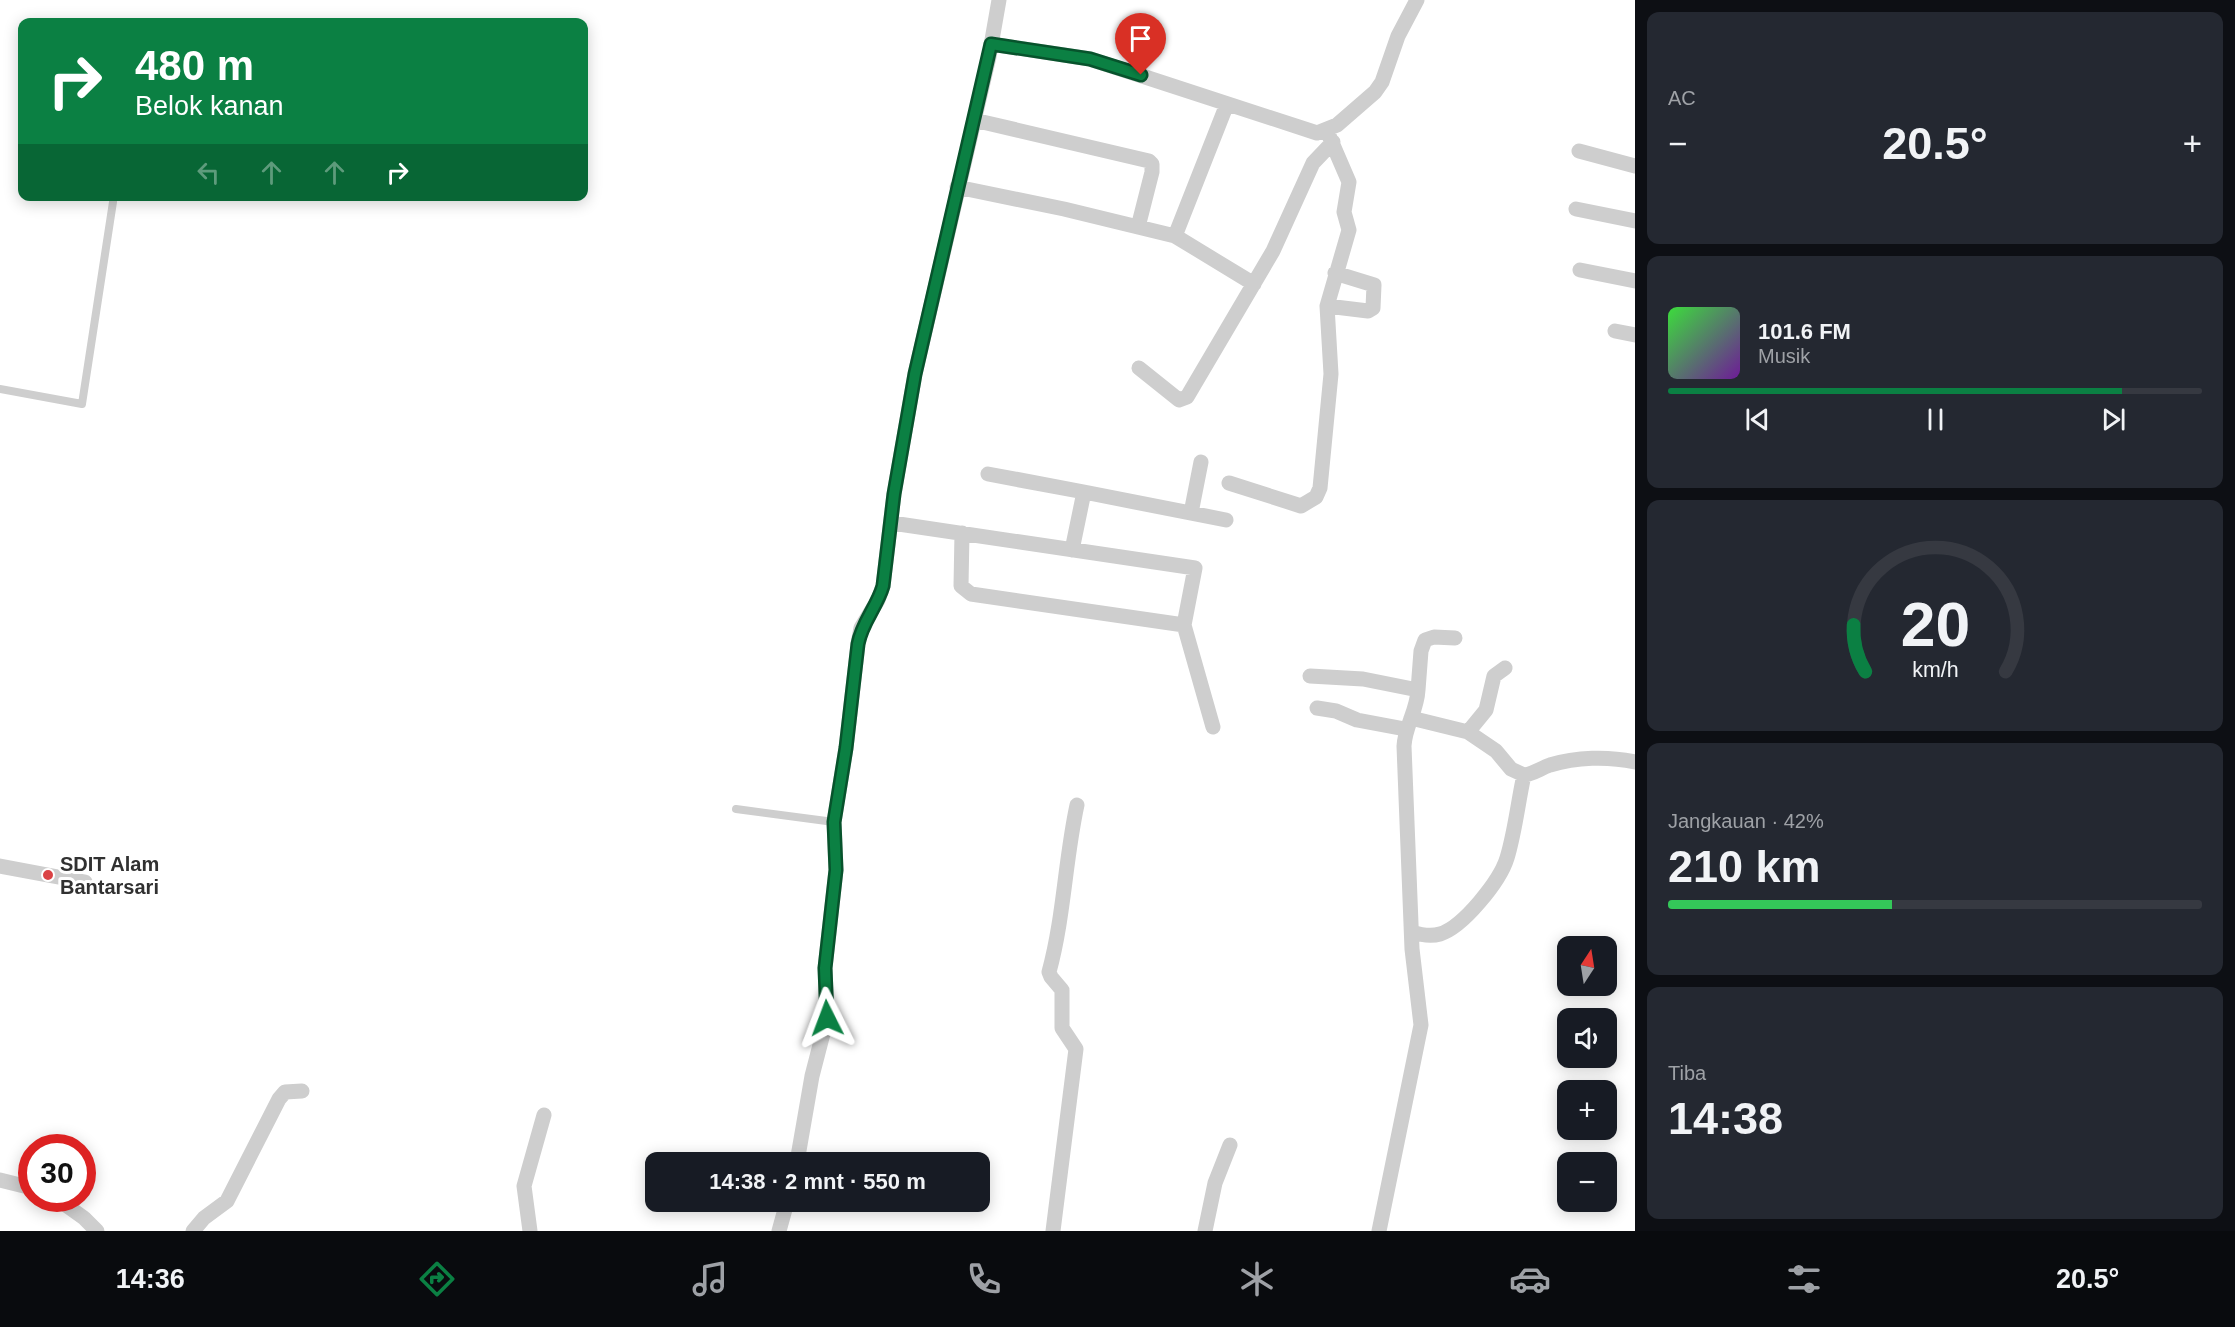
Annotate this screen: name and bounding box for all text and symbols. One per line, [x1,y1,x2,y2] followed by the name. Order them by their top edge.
[1115,13,1166,75] pin
[1124,22,1157,55] icon: arrive
[36,42,114,120] icon: right
[135,42,254,89] text: 480 m
[1668,87,1696,109] text: AC
[135,91,284,121] text: Belok kanan
[1882,118,1988,169] text: 20.5°
[1668,125,1687,162] text: −
[2183,125,2202,162] text: +
[192,156,225,189] icon: left
[255,156,288,189] icon: ahead
[318,156,351,189] icon: ahead
[381,156,414,189] icon: right
[1758,319,1851,344] text: 101.6 FM
[1758,345,1810,367] text: Musik
[1741,403,1774,436] icon: previous
[1919,403,1952,436] icon: pause
[2097,403,2130,436] icon: next
[1900,591,1970,660] text: 20
[1912,659,1958,683] text: km/h
[1668,810,1824,832] text: Jangkauan · 42%
[1668,841,1821,892] text: 210 km
[60,853,159,898] place label: SDIT Alam Bantarsari
[41,868,55,882] marker: SDIT Alam Bantarsari
[1557,936,1617,996] north arrow
[1557,936,1617,1212] map controls
[795,986,859,1050] position arrow
[1557,1008,1617,1068] button: sound
[1668,1062,1706,1084] text: Tiba
[1557,1080,1617,1140] button: +
[1668,1093,1783,1144] text: 14:38
[18,1134,96,1212] speed limit sign: 30
[1557,1152,1617,1212] button: −
[709,1169,926,1194] text: 14:38 · 2 mnt · 550 m
[416,1258,458,1300] icon: directions
[689,1258,731,1300] icon: music
[963,1258,1005,1300] icon: phone
[1236,1258,1278,1300] icon: climate
[1509,1258,1551,1300] icon: car
[1783,1258,1825,1300] icon: filters
[116,1264,185,1294] text: 14:36
[2056,1264,2119,1294] text: 20.5°

